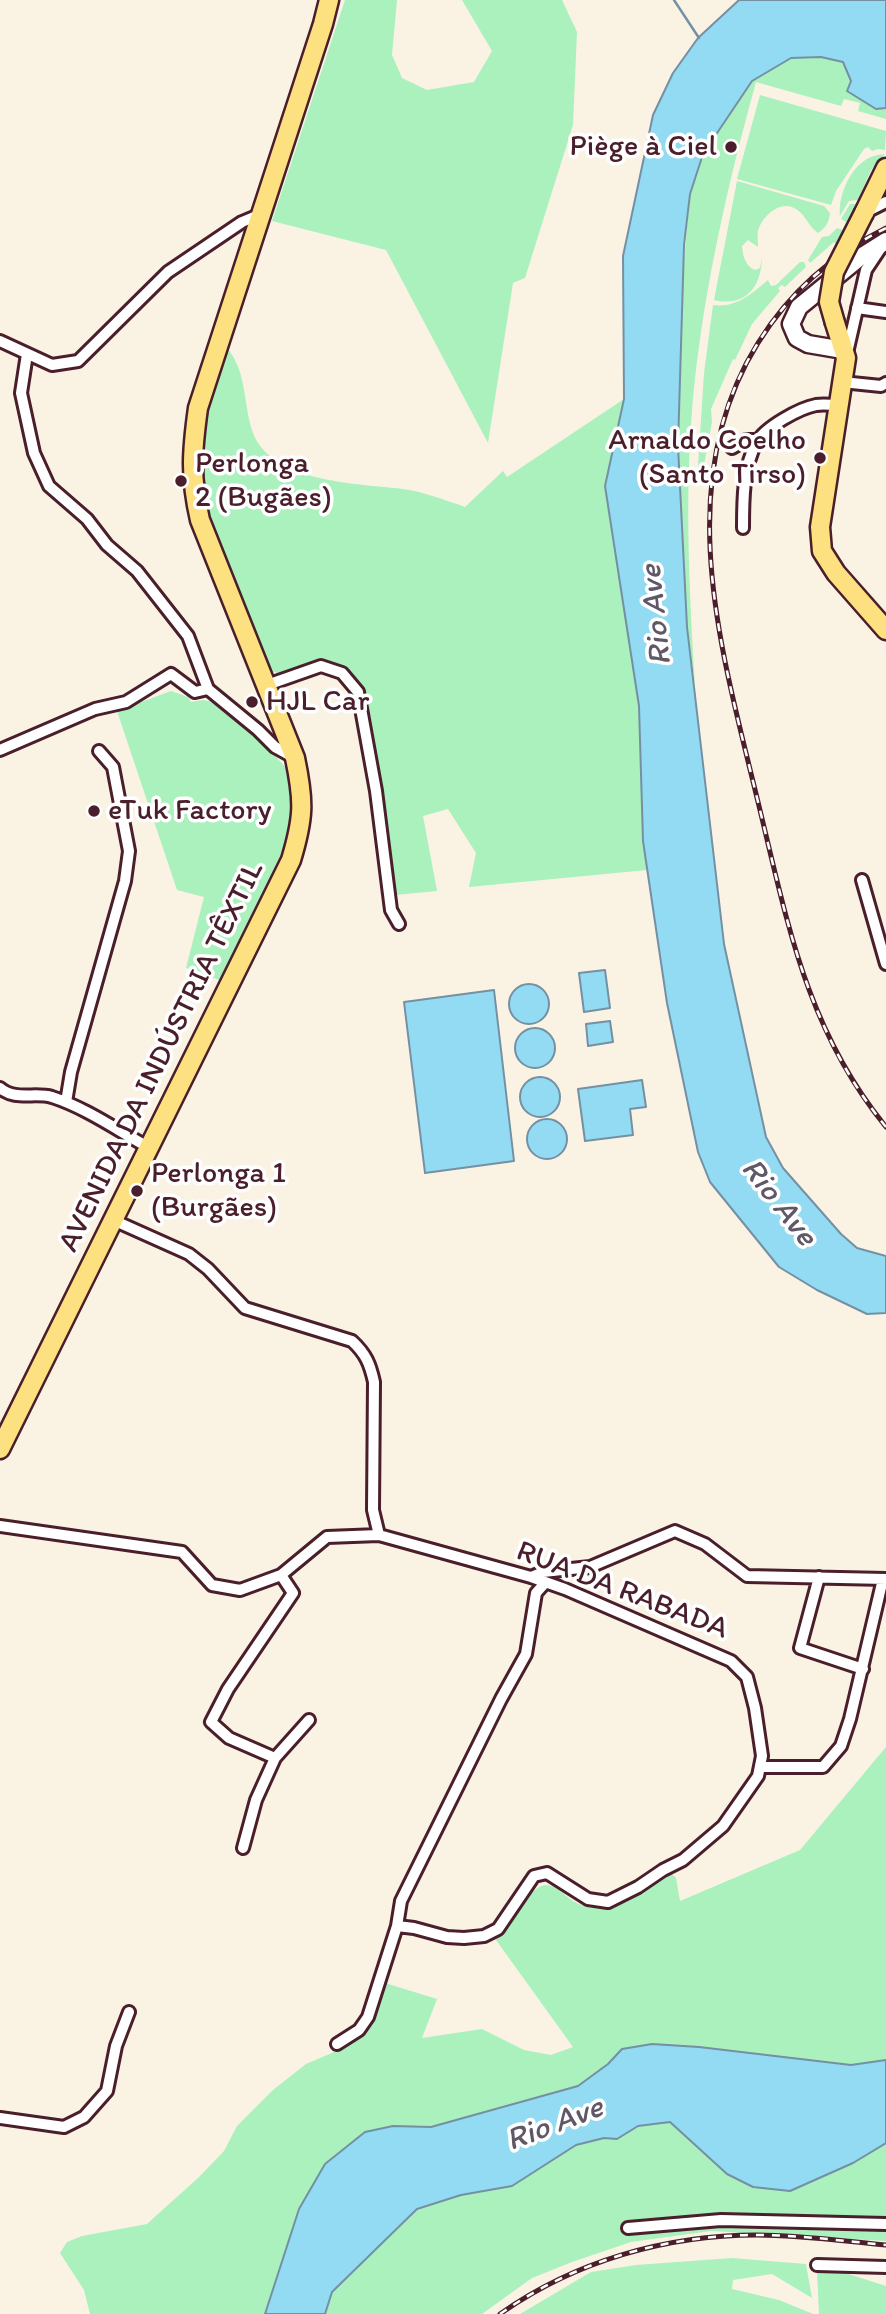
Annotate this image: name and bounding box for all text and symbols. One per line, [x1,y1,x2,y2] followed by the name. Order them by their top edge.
[569,129,717,165] place label: Piège à Ciel
[723,139,739,155] marker: Piège à Ciel
[608,423,806,494] place label: Arnaldo Coelho (Santo Tirso)
[195,446,332,516] place label: Perlonga 2 (Bugães)
[812,450,828,466] marker: Arnaldo Coelho (Santo Tirso)
[173,473,189,489] marker: Perlonga 2 (Bugães)
[633,563,681,667] water label: Rio Ave
[266,684,369,720] place label: HJL Car
[244,694,260,710] marker: HJL Car
[108,793,272,829] place label: eTuk Factory
[86,803,102,819] marker: eTuk Factory
[52,856,272,1258] street label: AVENIDA DA INDÚSTRIA TÊXTIL
[732,1151,824,1255] water label: Rio Ave
[151,1156,286,1226] place label: Perlonga 1 (Burgães)
[129,1183,145,1199] marker: Perlonga 1 (Burgães)
[511,1534,733,1648] street label: RUA DA RABADA
[501,2089,609,2161] water label: Rio Ave

